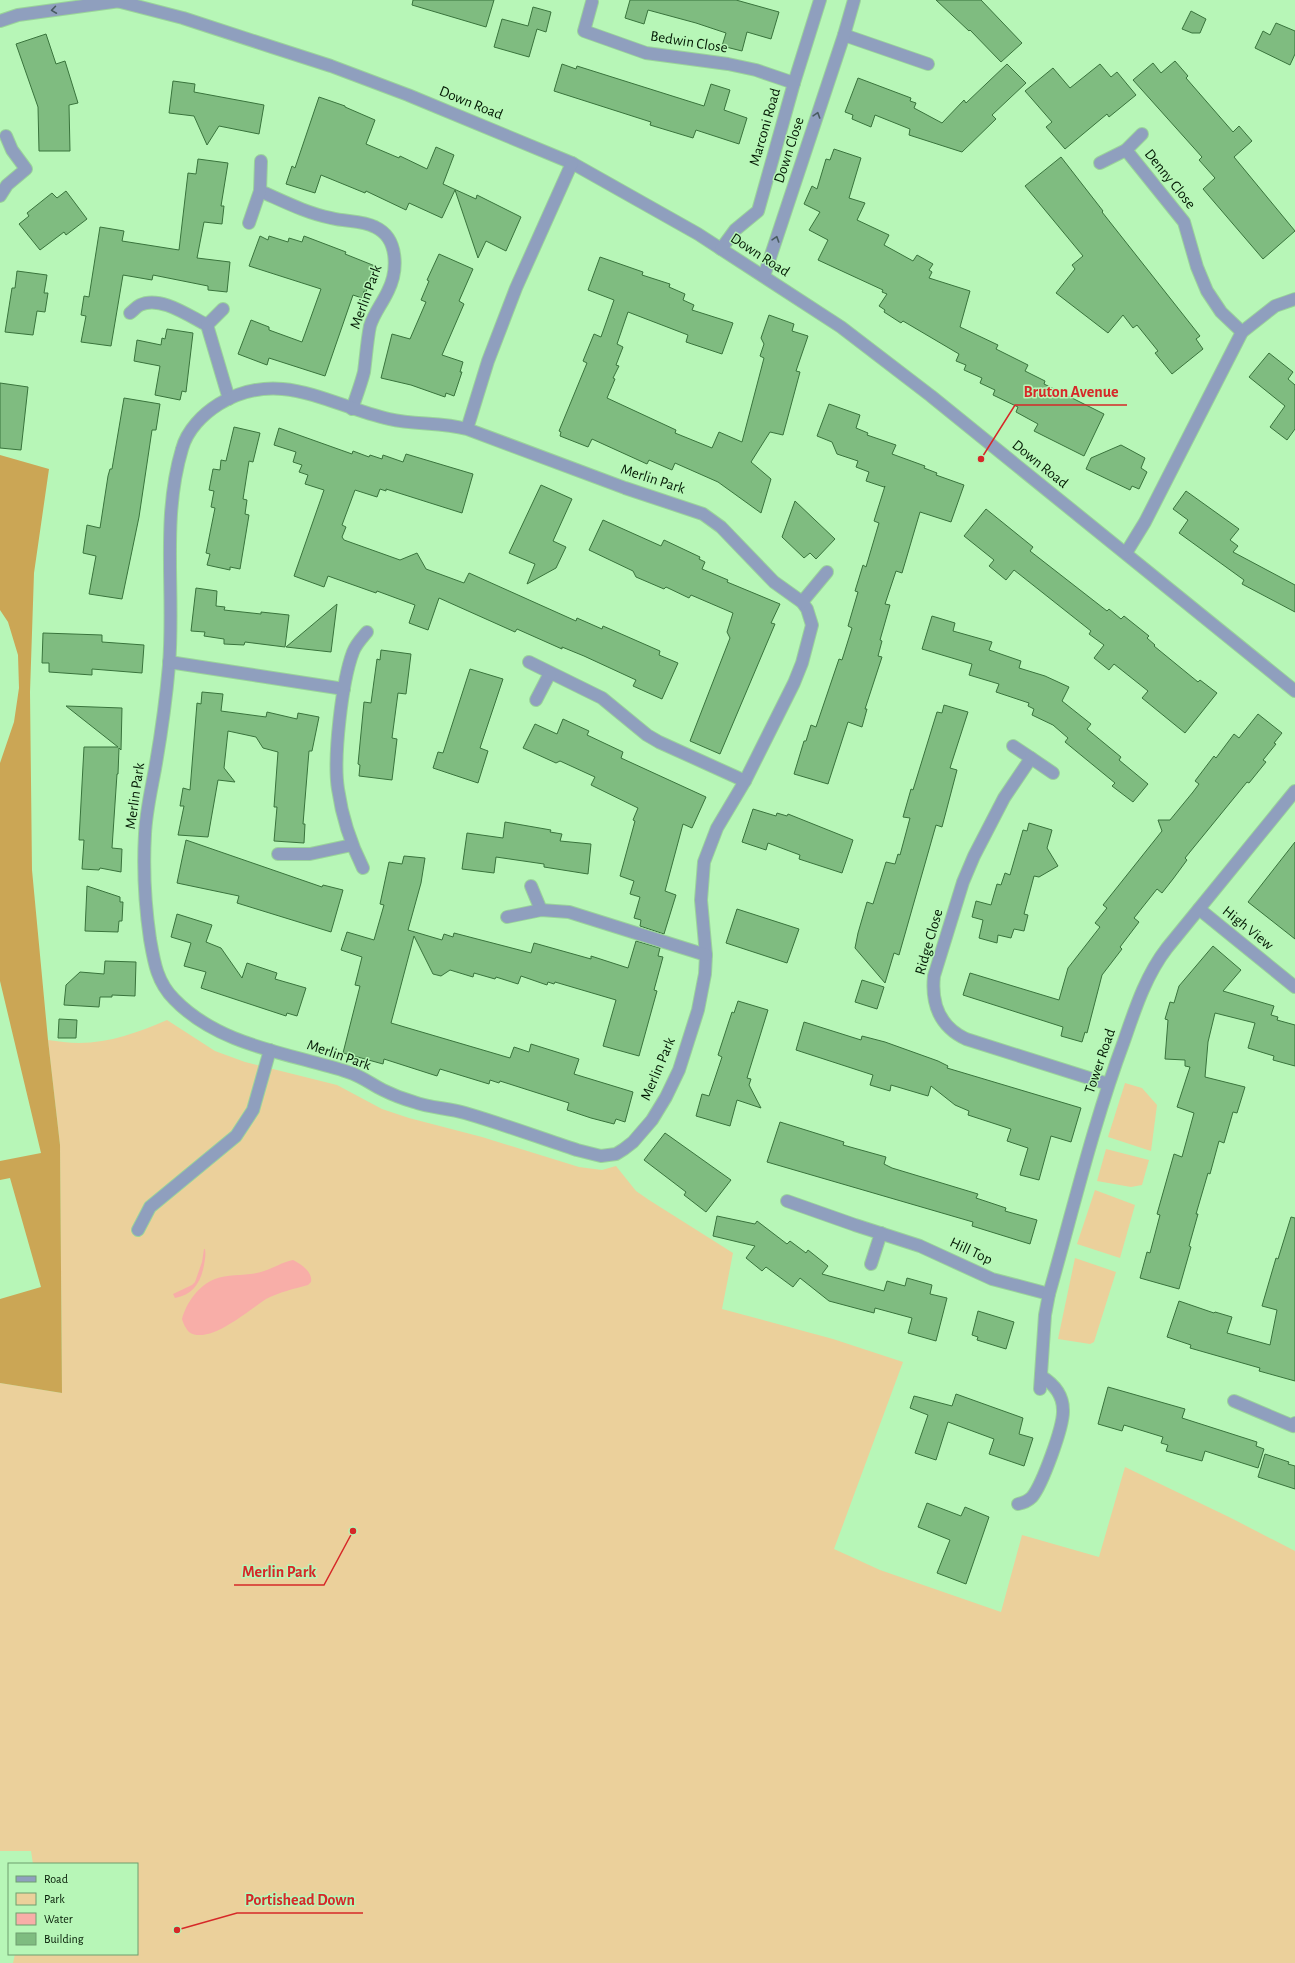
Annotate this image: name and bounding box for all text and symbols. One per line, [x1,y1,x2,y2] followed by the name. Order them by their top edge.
[51,5,57,14] one-way arrow
[649,29,729,56] street label: Bedwin Close
[437,83,505,123] street label: Down Road
[747,86,783,168] street label: Marconi Road
[812,112,821,119] one-way arrow
[771,115,807,185] street label: Down Close
[1142,146,1198,212] street label: Denny Close
[728,230,792,280] street label: Down Road
[771,235,780,242] one-way arrow
[348,263,385,331] street label: Merlin Park
[1015,377,1127,405] callout: Bruton Avenue
[1023,384,1119,400] text: Bruton Avenue
[1009,437,1071,491] street label: Down Road
[619,462,687,496] street label: Merlin Park
[123,762,147,830] street label: Merlin Park
[1220,903,1276,953] street label: High View
[912,907,946,977] street label: Ridge Close
[1082,1026,1118,1095] street label: Tower Road
[638,1035,678,1103] street label: Merlin Park
[305,1037,373,1073] street label: Merlin Park
[947,1235,995,1267] street label: Hill Top
[234,1557,324,1585] callout: Merlin Park
[242,1564,316,1580] text: Merlin Park
[8,1863,138,1955] legend
[44,1873,68,1885] text: Road
[237,1885,363,1913] callout: Portishead Down
[245,1892,355,1908] text: Portishead Down
[44,1893,65,1905] text: Park
[44,1913,73,1925] text: Water
[44,1933,84,1945] text: Building

